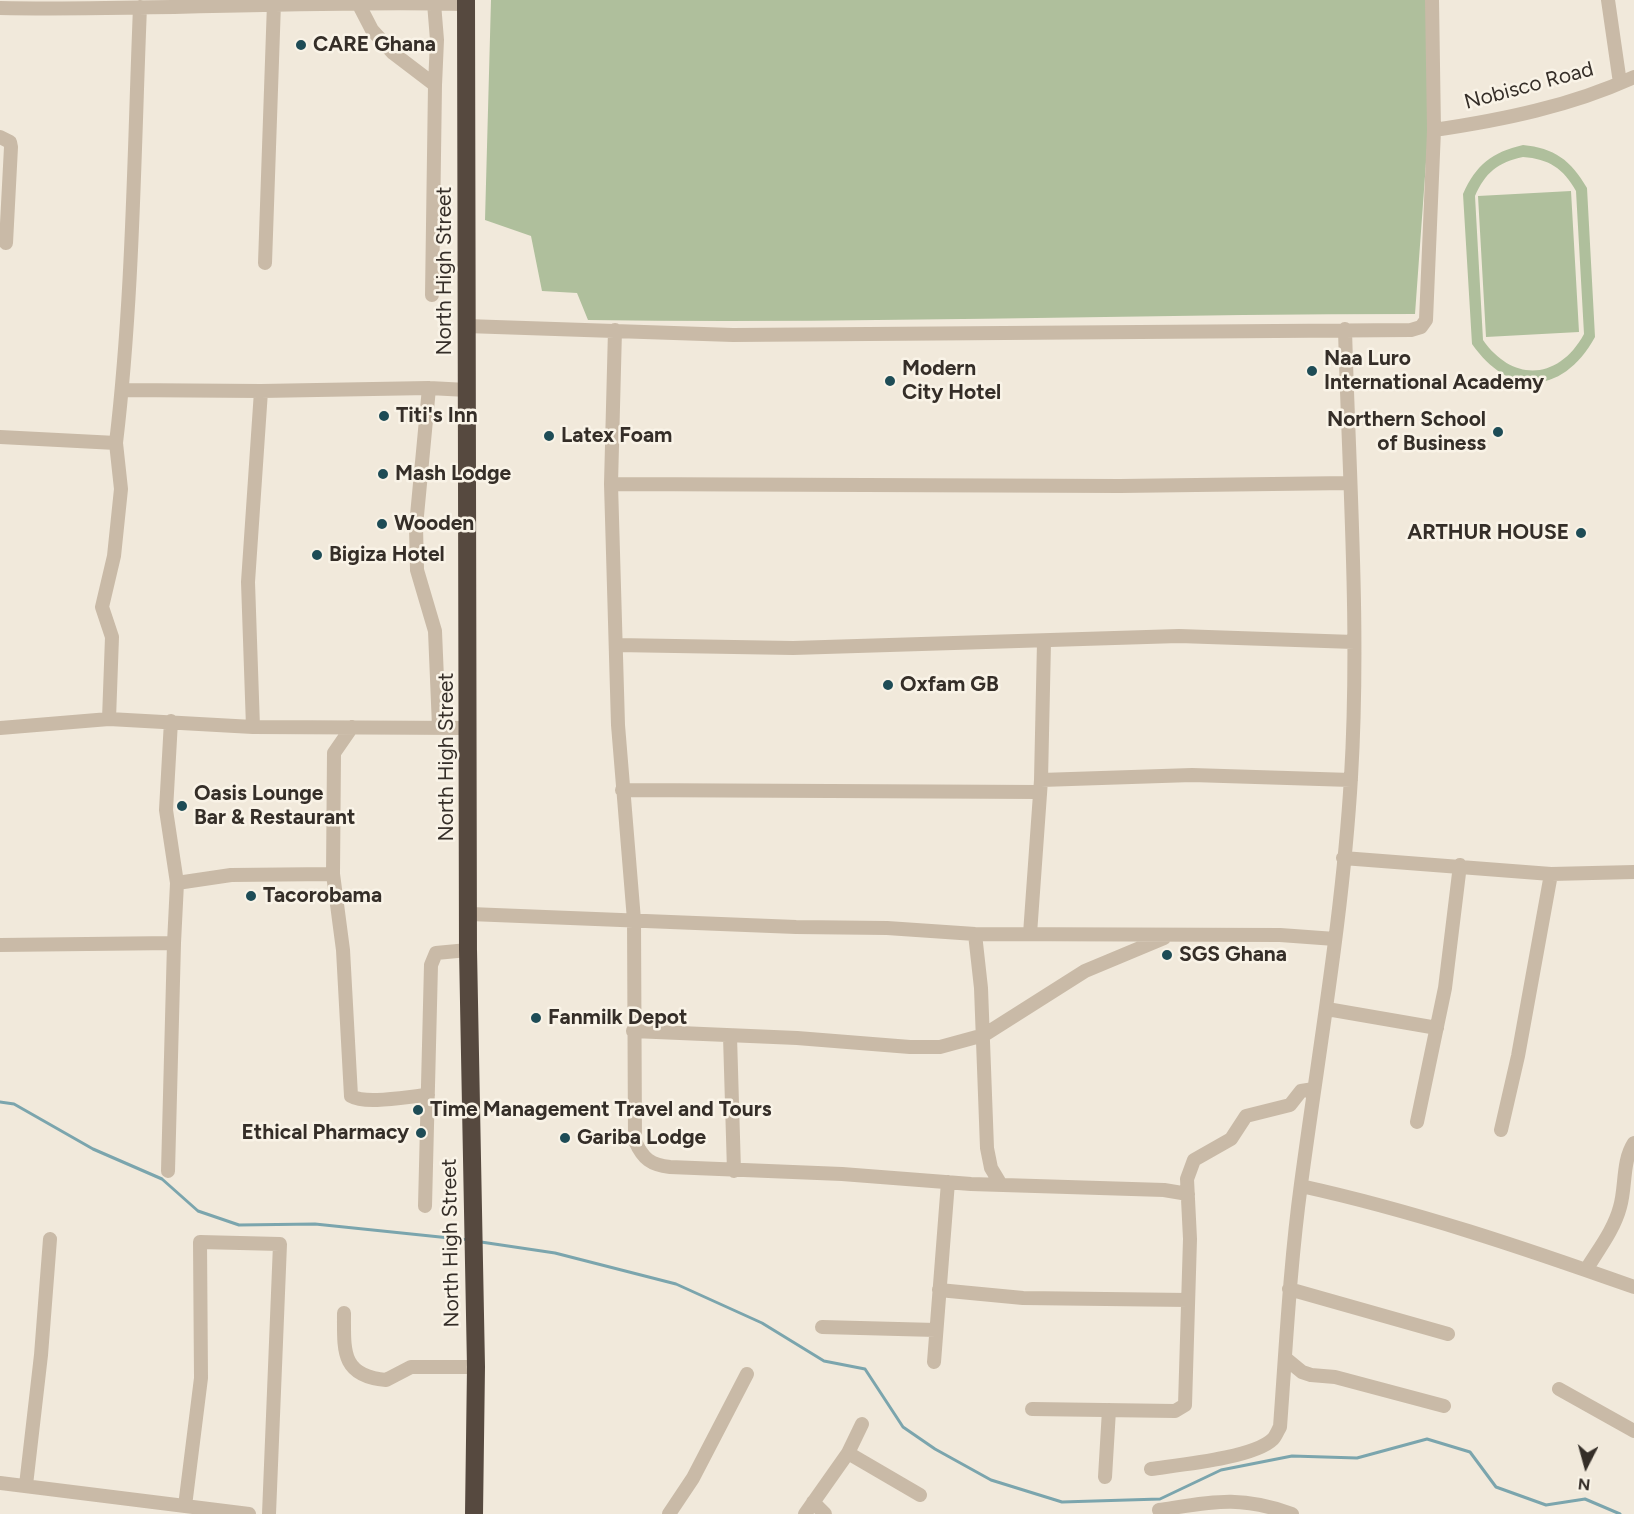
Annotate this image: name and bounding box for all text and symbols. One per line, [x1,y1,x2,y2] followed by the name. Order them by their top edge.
[313,32,436,58] place label: CARE Ghana
[294,38,308,52] marker: CARE Ghana
[1462,57,1596,115] street label: Nobisco Road
[432,186,458,356] street label: North High Street
[1324,346,1544,396] place label: Naa Luro International Academy
[902,356,1001,406] place label: Modern City Hotel
[1305,364,1319,378] marker: Naa Luro International Academy
[883,374,897,388] marker: Modern City Hotel
[396,403,478,429] place label: Titi's Inn
[1327,407,1486,457] place label: Northern School of Business
[377,409,391,423] marker: Titi's Inn
[561,423,672,449] place label: Latex Foam
[1491,425,1505,439] marker: Northern School of Business
[542,429,556,443] marker: Latex Foam
[395,461,511,487] place label: Mash Lodge
[376,467,390,481] marker: Mash Lodge
[394,511,474,537] place label: Wooden
[375,517,389,531] marker: Wooden
[1407,520,1569,546] place label: ARTHUR HOUSE
[1574,526,1588,540] marker: ARTHUR HOUSE
[329,542,445,568] place label: Bigiza Hotel
[310,548,324,562] marker: Bigiza Hotel
[434,672,460,842] street label: North High Street
[900,672,999,698] place label: Oxfam GB
[881,678,895,692] marker: Oxfam GB
[194,781,355,831] place label: Oasis Lounge Bar & Restaurant
[175,799,189,813] marker: Oasis Lounge Bar & Restaurant
[263,883,382,909] place label: Tacorobama
[244,889,258,903] marker: Tacorobama
[1179,942,1287,968] place label: SGS Ghana
[1160,948,1174,962] marker: SGS Ghana
[548,1005,687,1031] place label: Fanmilk Depot
[529,1011,543,1025] marker: Fanmilk Depot
[430,1097,771,1123] place label: Time Management Travel and Tours
[411,1103,425,1117] marker: Time Management Travel and Tours
[242,1120,409,1146] place label: Ethical Pharmacy
[577,1125,706,1151] place label: Gariba Lodge
[414,1126,428,1140] marker: Ethical Pharmacy
[558,1131,572,1145] marker: Gariba Lodge
[437,1158,465,1328] street label: North High Street
[1556,1436,1616,1496] north arrow
[1577,1474,1591,1494] text: N

